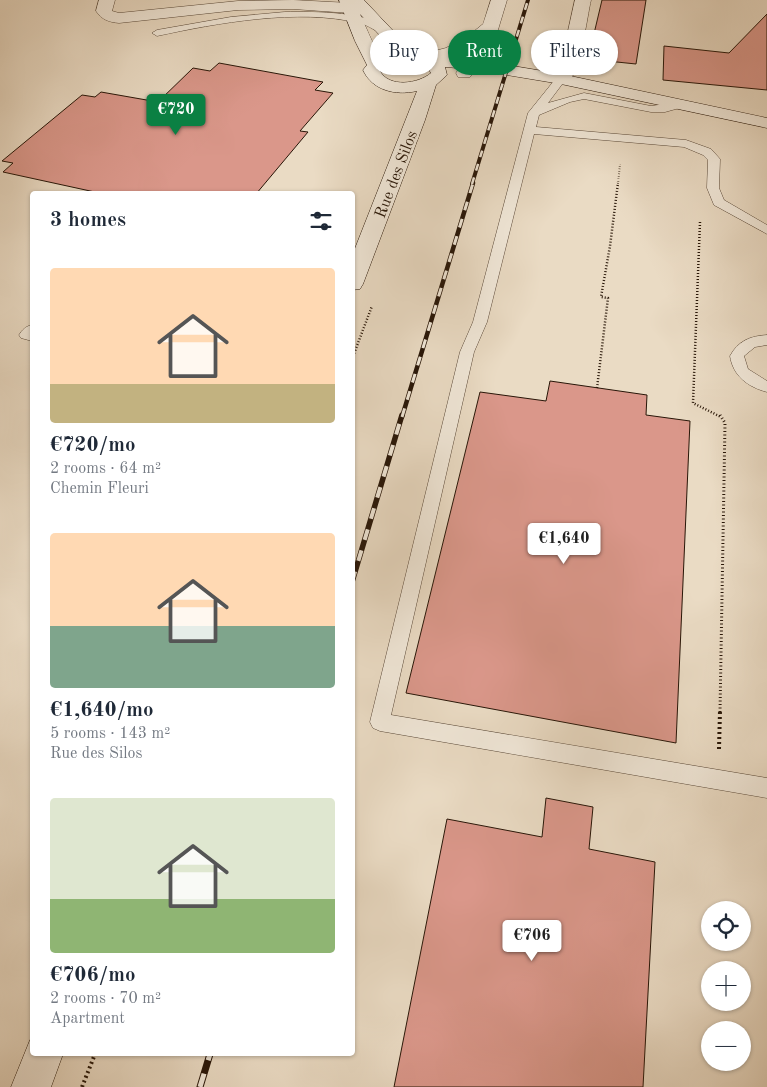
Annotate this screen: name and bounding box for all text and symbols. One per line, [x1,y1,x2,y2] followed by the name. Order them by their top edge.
[370,30,438,75] chip: Buy
[448,30,521,75] chip: Rent
[531,30,618,75] chip: Filters
[146,94,206,136] pin: €720
[157,102,195,118] text: €720
[373,129,421,221] street label: Rue des Silos
[307,207,335,235] icon: filters
[50,210,126,231] text: 3 homes
[148,301,238,391] icon: home
[50,435,136,456] text: €720/mo
[50,461,161,477] text: 2 rooms · 64 m²
[50,481,149,497] text: Chemin Fleuri
[523,522,605,565] pin: €1,640
[539,531,589,547] text: €1,640
[148,566,238,656] icon: home
[50,700,154,721] text: €1,640/mo
[50,726,170,742] text: 5 rooms · 143 m²
[50,746,142,762] text: Rue des Silos
[148,831,238,921] icon: home
[701,901,751,1071] map controls
[701,901,751,951] button: locate
[502,920,562,962] pin: €706
[513,928,551,944] text: €706
[701,961,751,1011] button: +
[50,965,136,986] text: €706/mo
[50,991,161,1007] text: 2 rooms · 70 m²
[50,1011,125,1027] text: Apartment
[701,1021,751,1071] button: −

